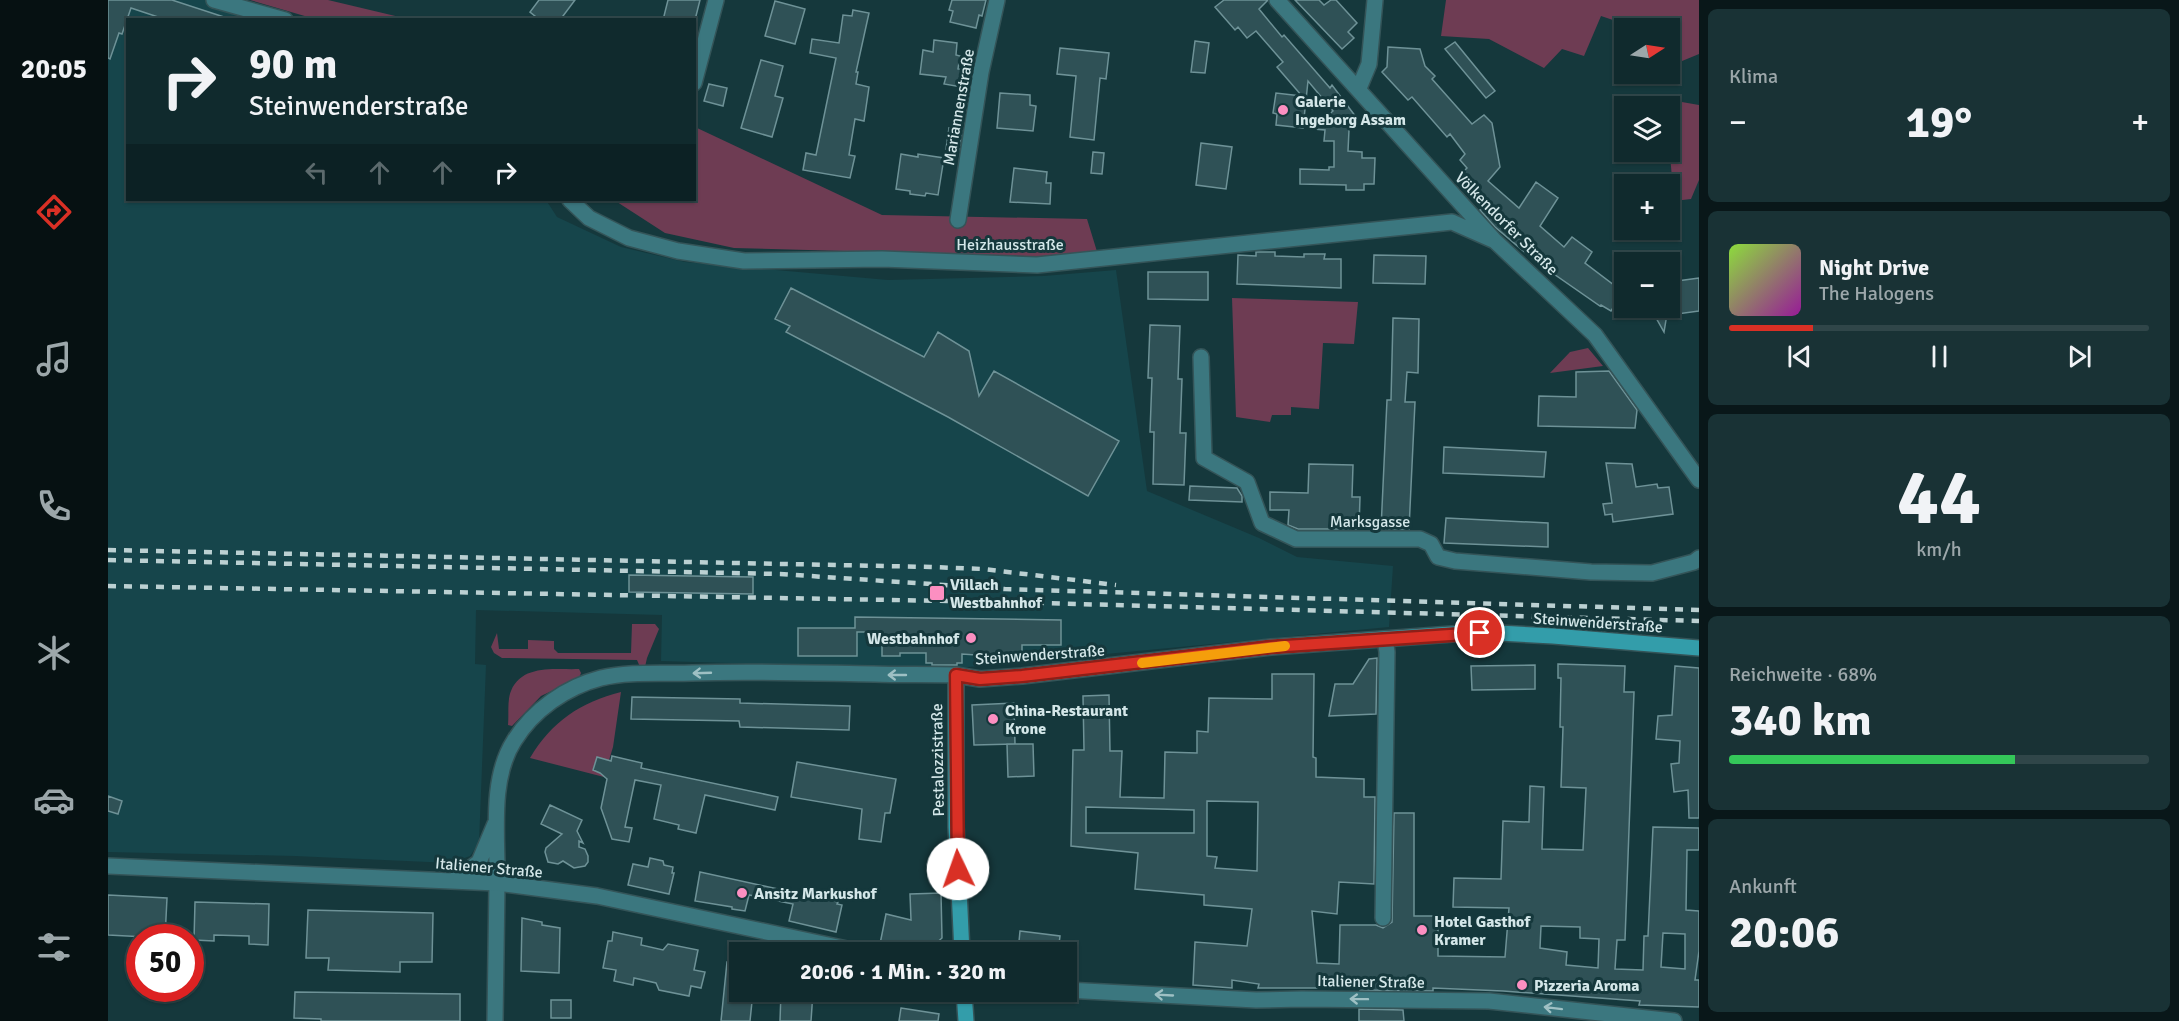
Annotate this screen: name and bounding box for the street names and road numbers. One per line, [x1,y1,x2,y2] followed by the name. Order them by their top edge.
[939,47,979,167] street label: Mariannenstraße
[1450,168,1562,280] street label: Völkendorfer Straße
[956,235,1064,255] street label: Heizhausstraße
[1330,512,1410,532] street label: Marksgasse
[1532,608,1664,638] street label: Steinwenderstraße
[974,640,1106,670] street label: Steinwenderstraße
[927,703,949,817] street label: Pestalozzistraße
[434,853,544,883] street label: Italiener Straße
[1317,971,1425,993] street label: Italiener Straße

